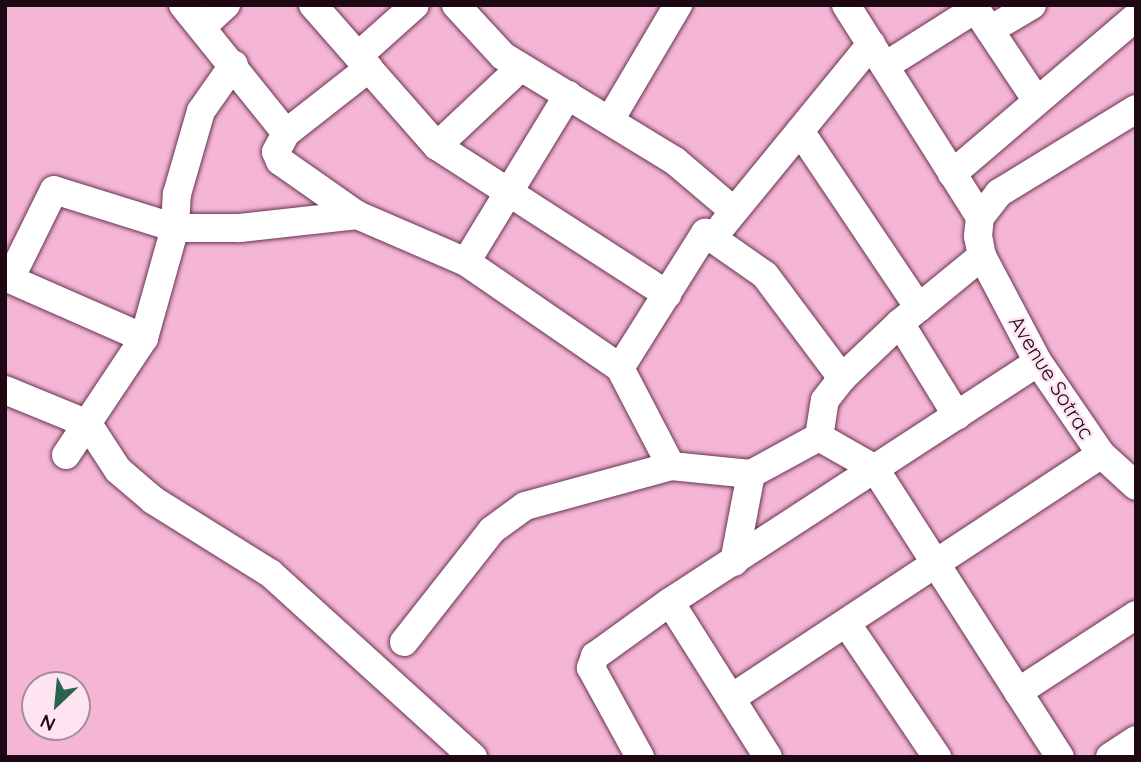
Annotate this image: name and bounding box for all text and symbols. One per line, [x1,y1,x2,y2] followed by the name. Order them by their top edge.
[1004,311,1100,443] street label: Avenue Sotrac
[21,671,91,741] north arrow
[36,709,59,737] text: N

